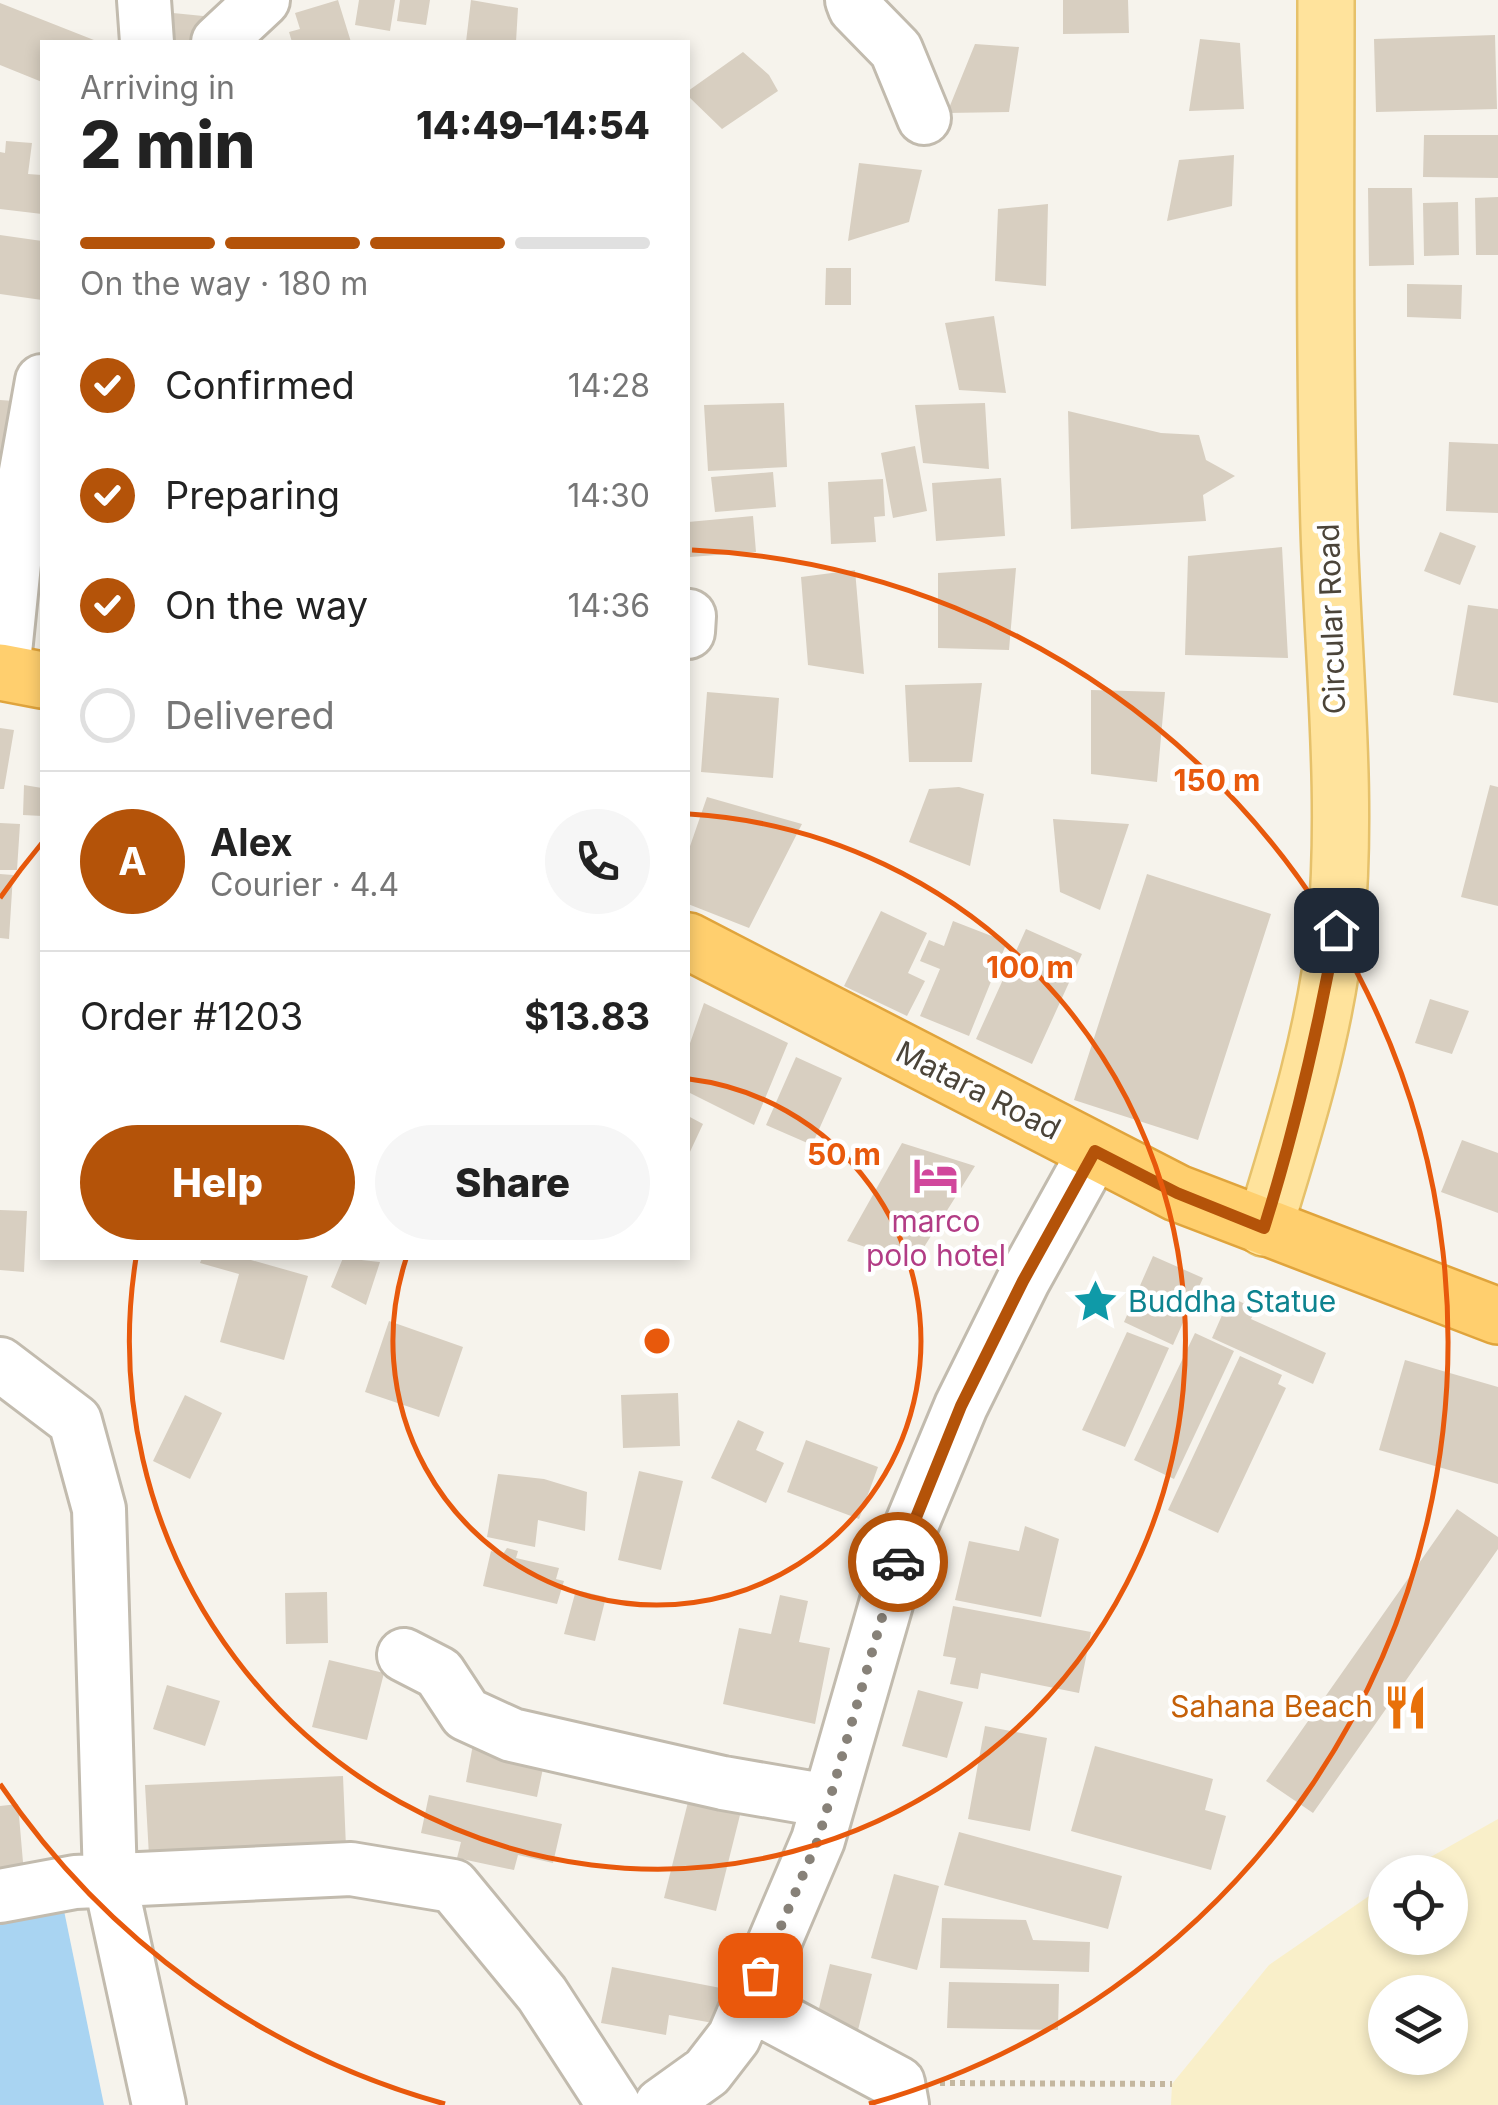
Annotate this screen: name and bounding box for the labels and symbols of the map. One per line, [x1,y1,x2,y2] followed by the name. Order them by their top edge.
[1310,523,1352,715] street label: Circular Road
[1174,762,1260,798] text: 150 m
[1294,888,1379,973] pin
[986,949,1074,985] text: 100 m
[890,1033,1067,1147] street label: Matara Road
[807,1136,881,1172] text: 50 m
[912,1151,960,1199] hotel icon: marco polo hotel
[866,1203,1006,1273] place label: marco polo hotel
[1071,1278,1119,1326] place icon: Buddha Statue
[1128,1283,1336,1319] place label: Buddha Statue
[639,1323,675,1359] centre of rings
[848,1512,948,1612] courier
[1382,1683,1430,1731] restaurant icon: Sahana Beach
[1170,1688,1373,1724] place label: Sahana Beach
[718,1933,803,2018] pin

